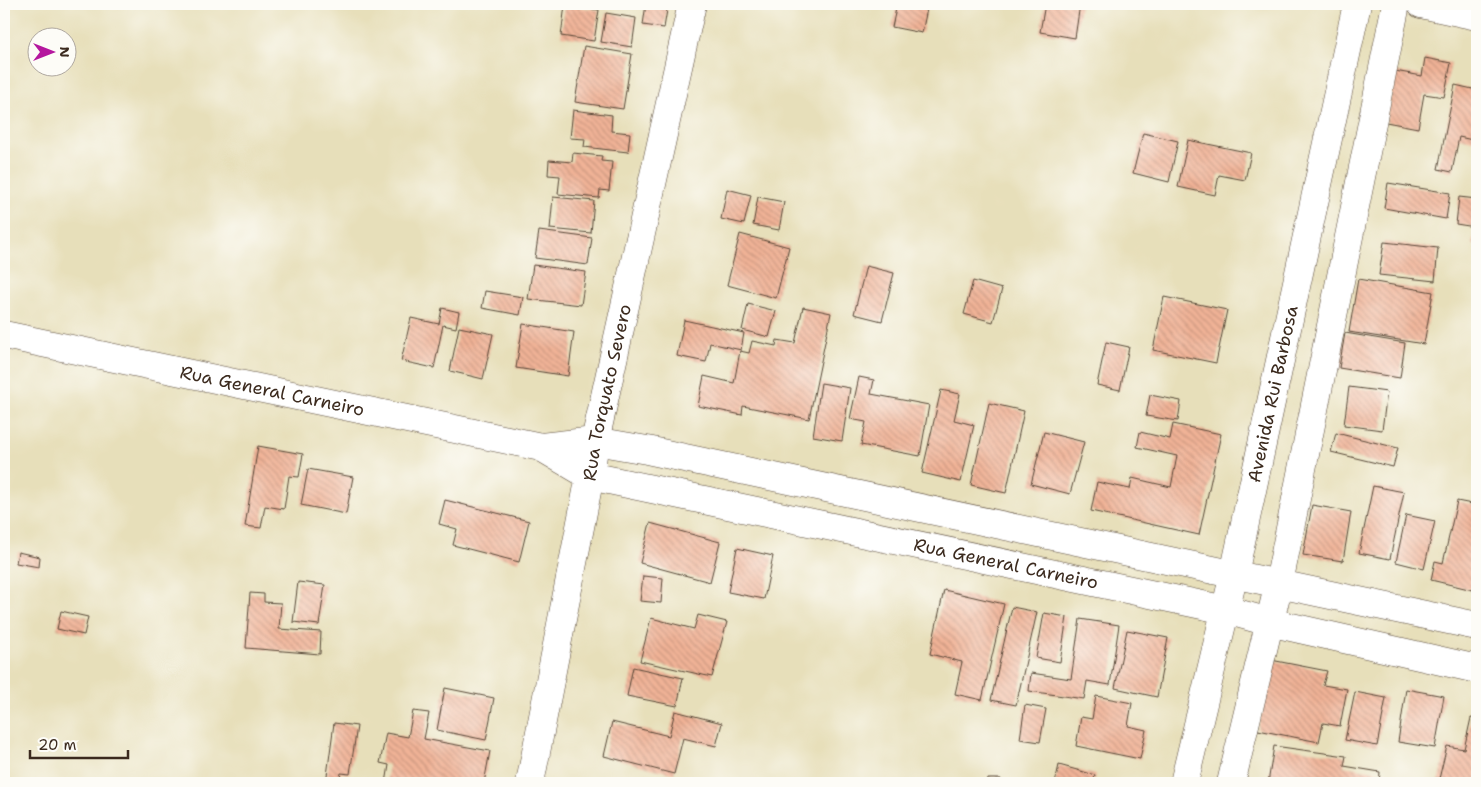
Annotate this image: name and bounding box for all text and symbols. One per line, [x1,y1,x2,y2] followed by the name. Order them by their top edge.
[28,28,78,78] north arrow
[56,46,74,58] text: N
[577,302,637,482] street label: Rua Torquato Severo
[1242,303,1304,485] street label: Avenida Rui Barbosa
[178,360,367,422] street label: Rua General Carneiro
[912,533,1100,595] street label: Rua General Carneiro
[30,727,128,759] scale bar
[38,735,77,755] text: 20 m

